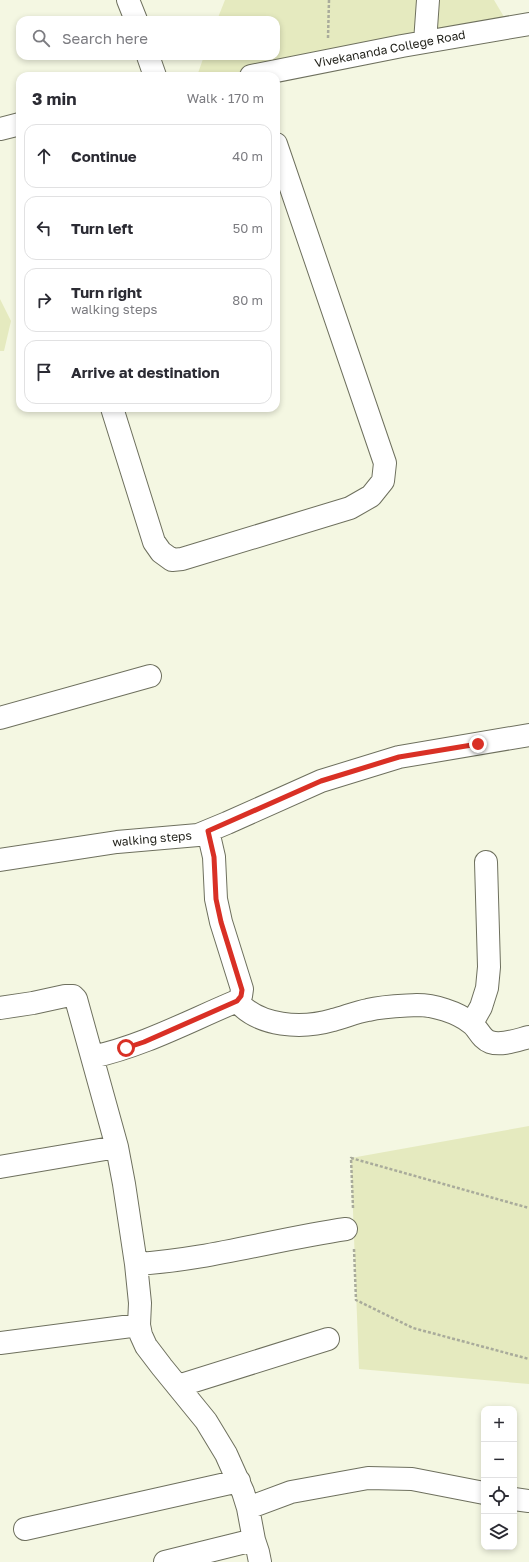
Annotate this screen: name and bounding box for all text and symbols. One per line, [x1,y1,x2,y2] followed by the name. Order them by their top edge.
[16,16,280,60] search box
[30,27,52,49] icon: search
[313,27,467,71] street label: Vivekananda College Road
[62,29,148,47] text: Search here
[32,88,76,109] text: 3 min
[187,90,264,106] text: Walk · 170 m
[33,145,55,167] icon: ahead
[71,147,137,165] text: Continue
[232,148,263,164] text: 40 m
[33,217,55,239] icon: left
[71,219,133,237] text: Turn left
[233,220,263,236] text: 50 m
[71,283,142,301] text: Turn right
[33,289,55,311] icon: right
[232,292,263,308] text: 80 m
[71,301,157,317] text: walking steps
[33,361,55,383] icon: arrive
[71,363,220,381] text: Arrive at destination
[469,735,487,753] route end
[112,828,192,849] street label: walking steps
[117,1039,135,1057] route start
[481,1406,517,1550] map controls
[481,1406,517,1442] button: +
[481,1442,517,1478] button: −
[481,1478,517,1514] button: locate
[481,1514,517,1550] button: layers

